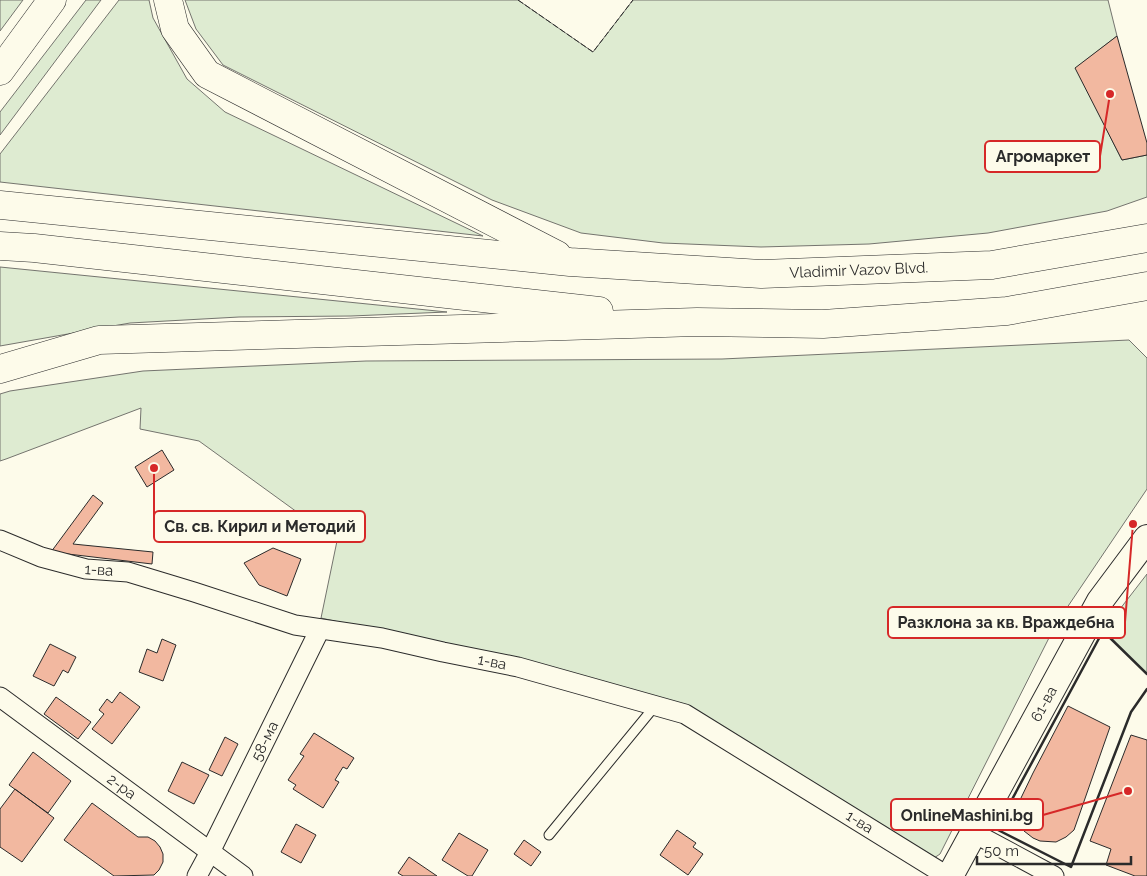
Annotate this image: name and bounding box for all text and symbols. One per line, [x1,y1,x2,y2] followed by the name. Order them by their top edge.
[985,141,1100,172] callout: Агромаркет
[996,147,1090,166] text: Агромаркет
[789,258,929,282] street label: Vladimir Vazov Blvd.
[154,511,365,542] callout: Св. св. Кирил и Методий
[164,517,356,536] text: Св. св. Кирил и Методий
[84,560,114,580] street label: 1-ва
[888,607,1125,638] callout: Разклона за кв. Враждебна
[898,613,1114,632] text: Разклона за кв. Враждебна
[476,650,508,673] street label: 1-ва
[1027,683,1061,725] street label: 61-ва
[247,718,282,764] street label: 58-ма
[104,770,140,803] street label: 2-ра
[891,799,1043,830] callout: ОnlineMashini.bg
[901,806,1033,825] text: ОnlineMashini.bg
[843,807,877,837] street label: 1-ва
[977,834,1131,866] scale bar
[984,842,1019,860] text: 50 m

